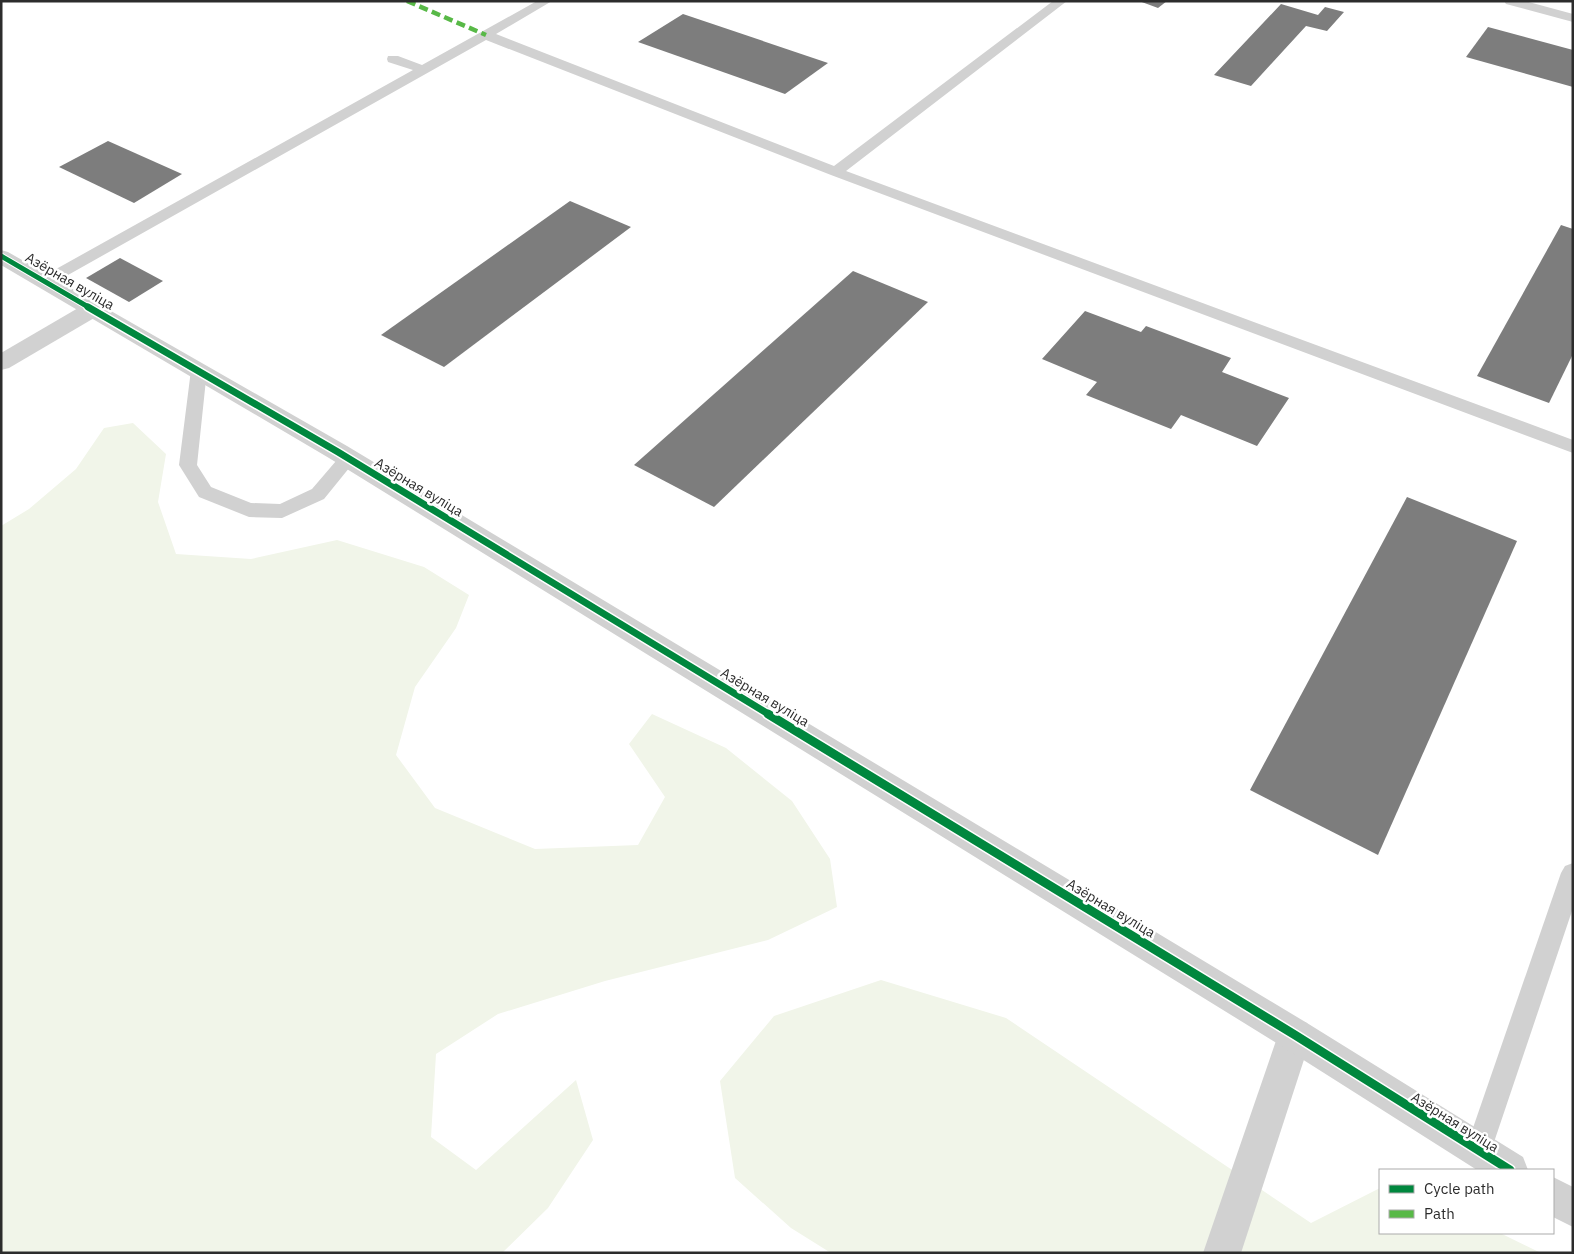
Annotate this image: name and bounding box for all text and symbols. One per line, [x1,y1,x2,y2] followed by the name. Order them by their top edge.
[22,248,118,314] street label: Азёрная вуліца
[371,454,467,521] street label: Азёрная вуліца
[717,664,813,731] street label: Азёрная вуліца
[1063,875,1159,942] street label: Азёрная вуліца
[1408,1088,1503,1156] street label: Азёрная вуліца
[1379,1169,1554,1234] legend
[1424,1179,1495,1198] text: Cycle path
[1424,1204,1455,1223] text: Path

